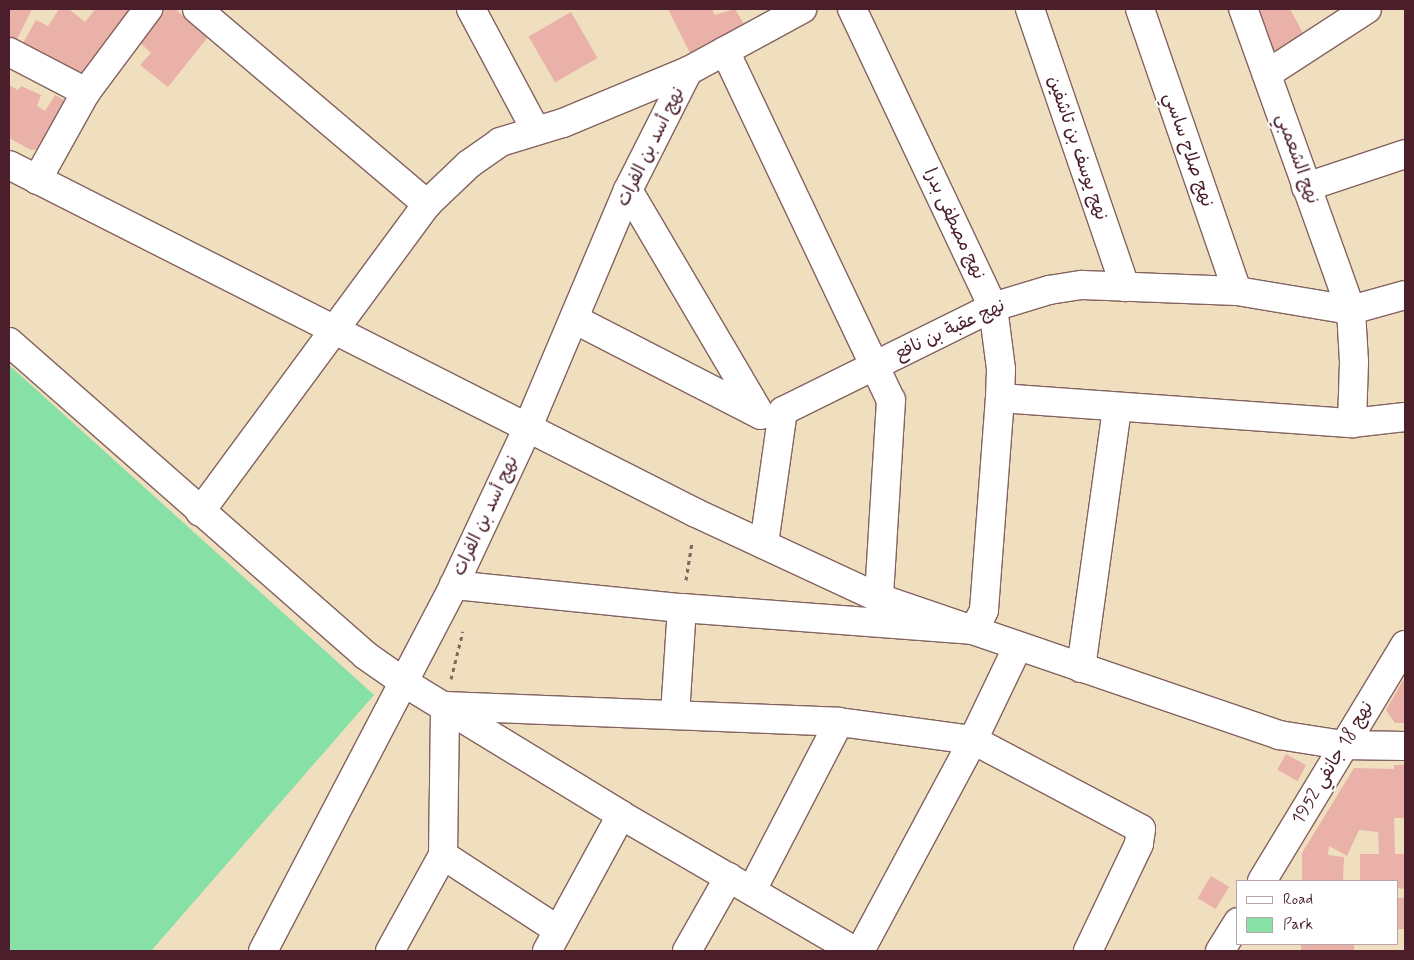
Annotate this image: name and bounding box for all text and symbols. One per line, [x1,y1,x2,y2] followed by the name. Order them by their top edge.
[1042,73,1112,223] street label: نهج يوسف بن تاشفين
[613,84,689,210] street label: نهج أسد بن الفرات
[1158,90,1218,210] street label: نهج صلاح ساسي
[1271,111,1323,207] street label: نهج الشعمبي
[919,165,989,283] street label: نهج مصطفى بدرا
[891,295,1009,365] street label: نهج عقبة بن نافع
[449,452,523,580] street label: نهج أسد بن الفرات
[1288,698,1378,828] street label: نهج 18 جانفي 1952
[1236,880,1399,945] legend
[1283,890,1313,910] text: Road
[1283,915,1313,935] text: Park

